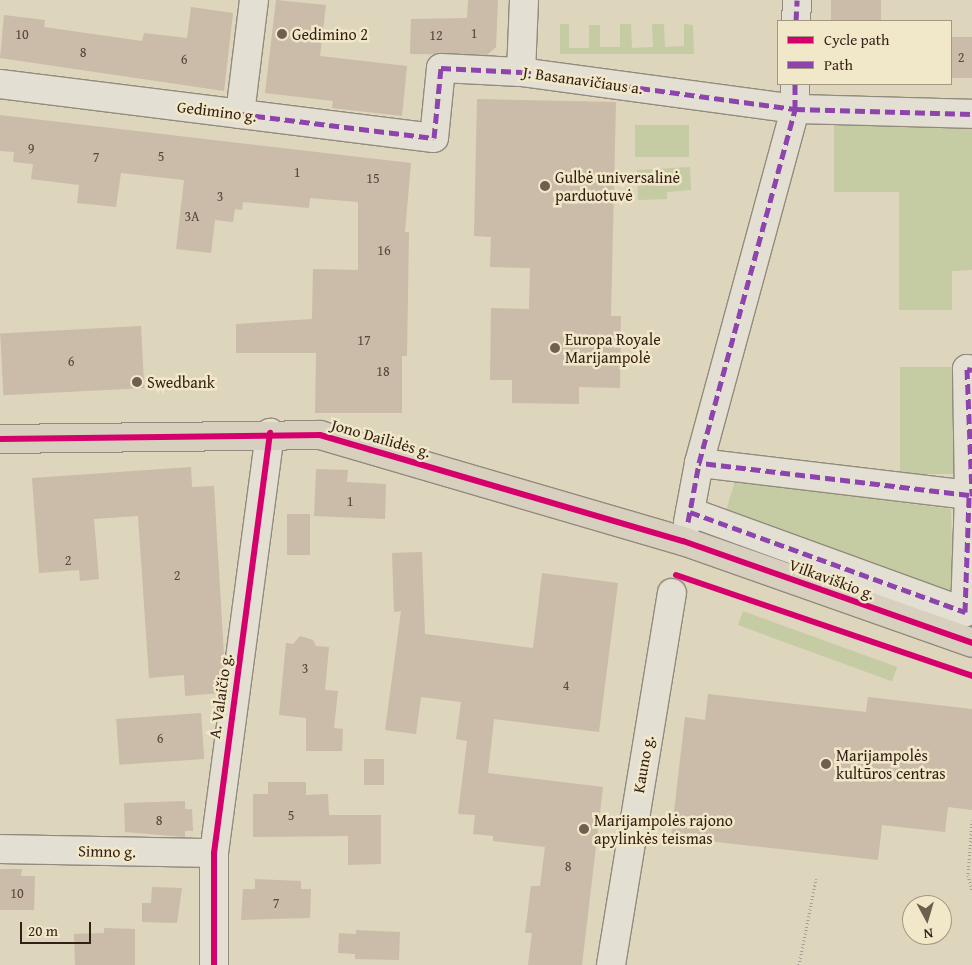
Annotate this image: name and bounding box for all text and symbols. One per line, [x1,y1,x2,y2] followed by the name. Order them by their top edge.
[777,20,952,85] legend
[292,24,368,44] place label: Gedimino 2
[471,25,477,41] house number: 1
[15,26,29,42] house number: 10
[429,27,443,43] house number: 12
[276,28,288,40] marker: Gedimino 2
[824,29,890,50] text: Cycle path
[80,44,86,60] house number: 8
[958,49,964,65] house number: 2
[181,51,187,67] house number: 6
[824,54,853,75] text: Path
[522,62,644,98] street label: J. Basanavičiaus a.
[176,97,258,125] street label: Gedimino g.
[28,140,34,156] house number: 9
[158,148,164,164] house number: 5
[93,149,99,165] house number: 7
[294,164,300,180] house number: 1
[555,167,680,205] place label: Gulbė universalinė parduotuvė
[366,170,380,186] house number: 15
[539,180,551,192] marker: Gulbė universalinė parduotuvė
[217,188,223,204] house number: 3
[184,208,200,224] house number: 3A
[377,242,391,258] house number: 16
[565,329,661,367] place label: Europa Royale Marijampolė
[357,332,371,348] house number: 17
[549,342,561,354] marker: Europa Royale Marijampolė
[68,353,74,369] house number: 6
[376,363,390,379] house number: 18
[147,372,215,392] place label: Swedbank
[131,376,143,388] marker: Swedbank
[329,415,433,461] street label: Jono Dailidės g.
[347,493,353,509] house number: 1
[65,552,71,568] house number: 2
[786,555,878,603] street label: Vilkaviškio g.
[174,567,180,583] house number: 2
[205,652,235,740] street label: A. Valaičio g.
[302,660,308,676] house number: 3
[563,677,569,693] house number: 4
[157,730,163,746] house number: 6
[628,734,658,794] street label: Kauno g.
[836,745,946,783] place label: Marijampolės kultūros centras
[820,758,832,770] marker: Marijampolės kultūros centras
[288,807,294,823] house number: 5
[594,810,733,848] place label: Marijampolės rajono apylinkės teismas
[156,812,162,828] house number: 8
[578,823,590,835] marker: Marijampolės rajono apylinkės teismas
[78,841,136,861] street label: Simno g.
[565,858,571,874] house number: 8
[10,885,24,901] house number: 10
[273,895,279,911] house number: 7
[902,895,952,945] north arrow
[22,912,94,944] scale bar
[28,920,58,941] text: 20 m
[923,923,934,944] text: N

